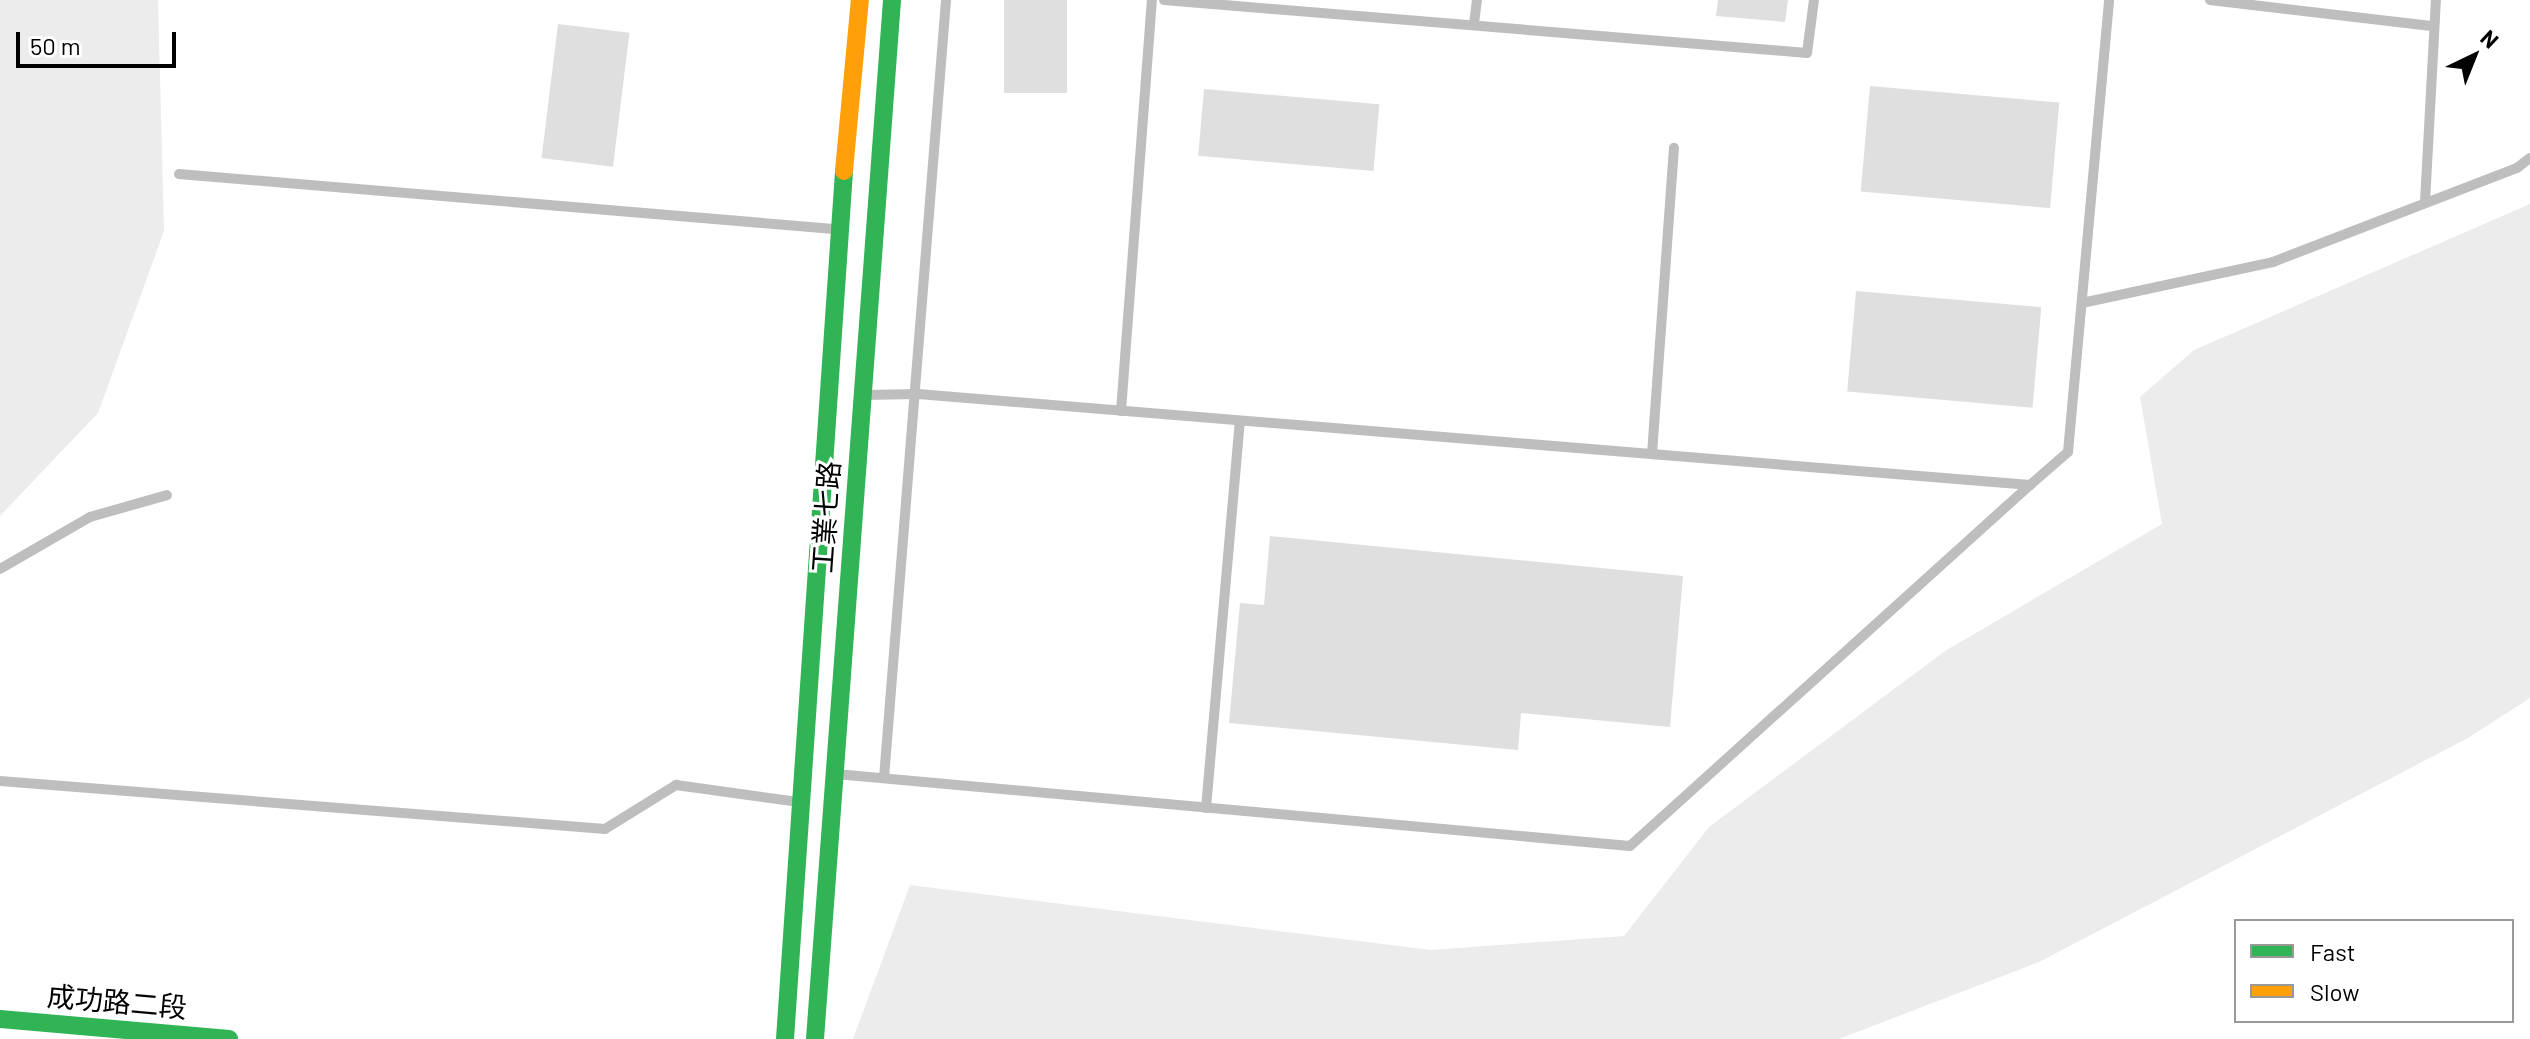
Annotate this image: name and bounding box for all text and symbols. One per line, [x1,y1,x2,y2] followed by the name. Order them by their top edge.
[20,16,180,66] scale bar
[2434,16,2514,96] north arrow
[2476,24,2505,53] text: N
[30,31,81,60] text: 50 m
[804,460,846,574] street label: 工業七路
[2234,919,2514,1023] legend
[2310,937,2355,966] text: Fast
[2310,977,2359,1006] text: Slow
[46,978,188,1024] street label: 成功路二段

